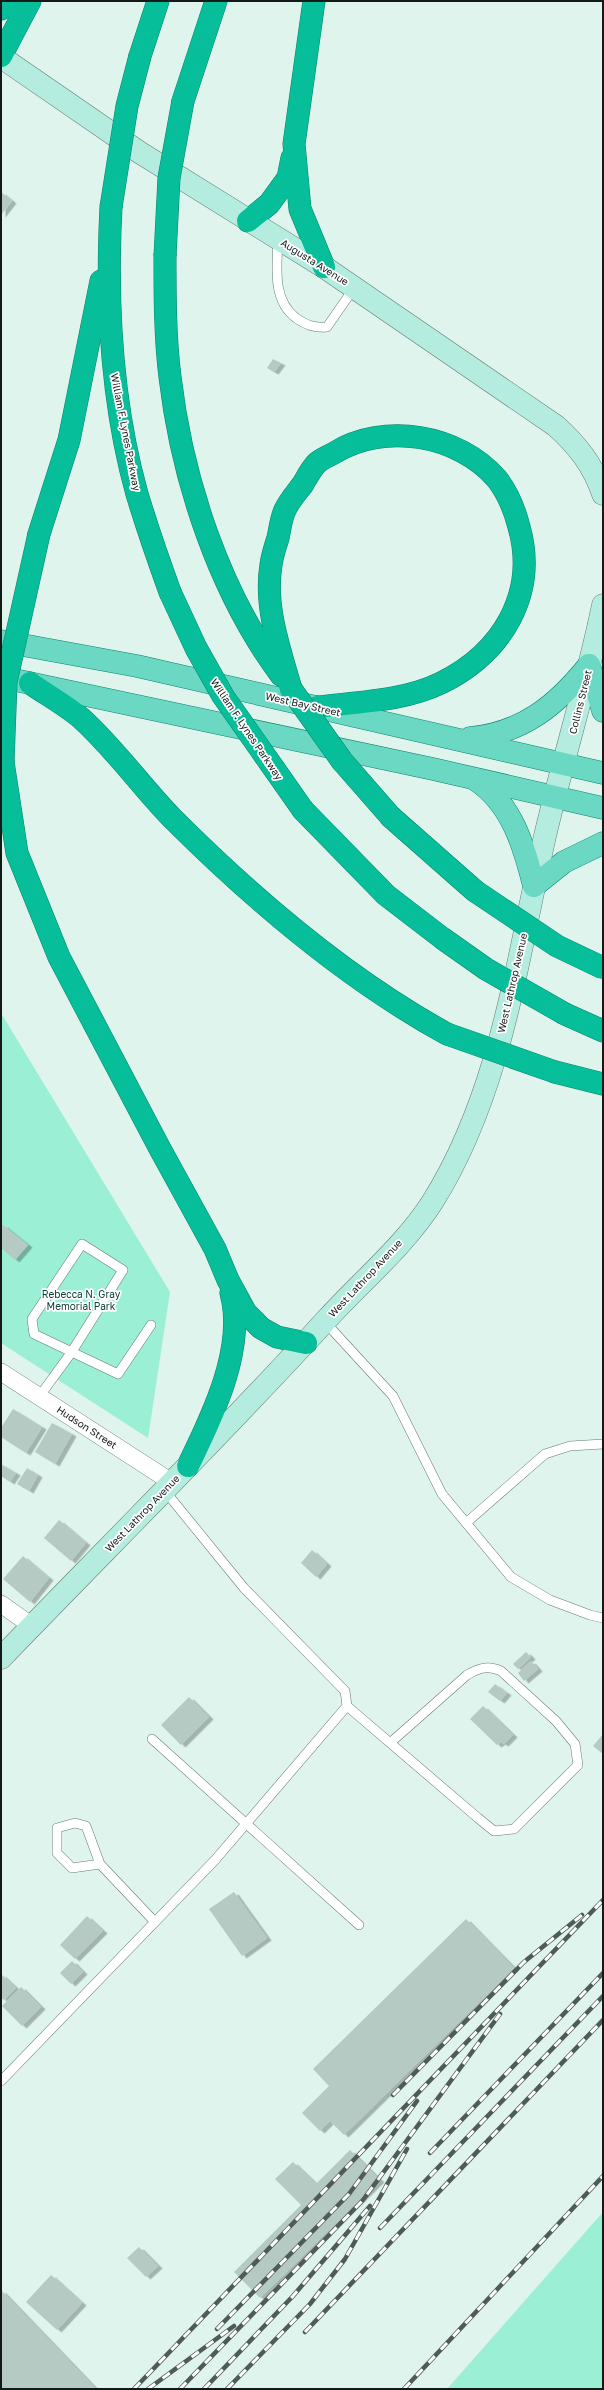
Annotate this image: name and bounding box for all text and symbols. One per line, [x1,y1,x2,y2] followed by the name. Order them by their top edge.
[279,236,351,288] street label: Augusta Avenue
[109,372,143,492] street label: William F. Lynes Parkway
[566,669,594,735] street label: Collins Street
[209,676,286,782] street label: William F. Lynes Parkway
[264,690,342,718] street label: West Bay Street
[495,932,529,1034] street label: West Lathrop Avenue
[326,1236,404,1319] street label: West Lathrop Avenue
[42,1288,121,1312] park label: Rebecca N. Gray Memorial Park
[55,1403,119,1451] street label: Hudson Street
[102,1472,182,1554] street label: West Lathrop Avenue

